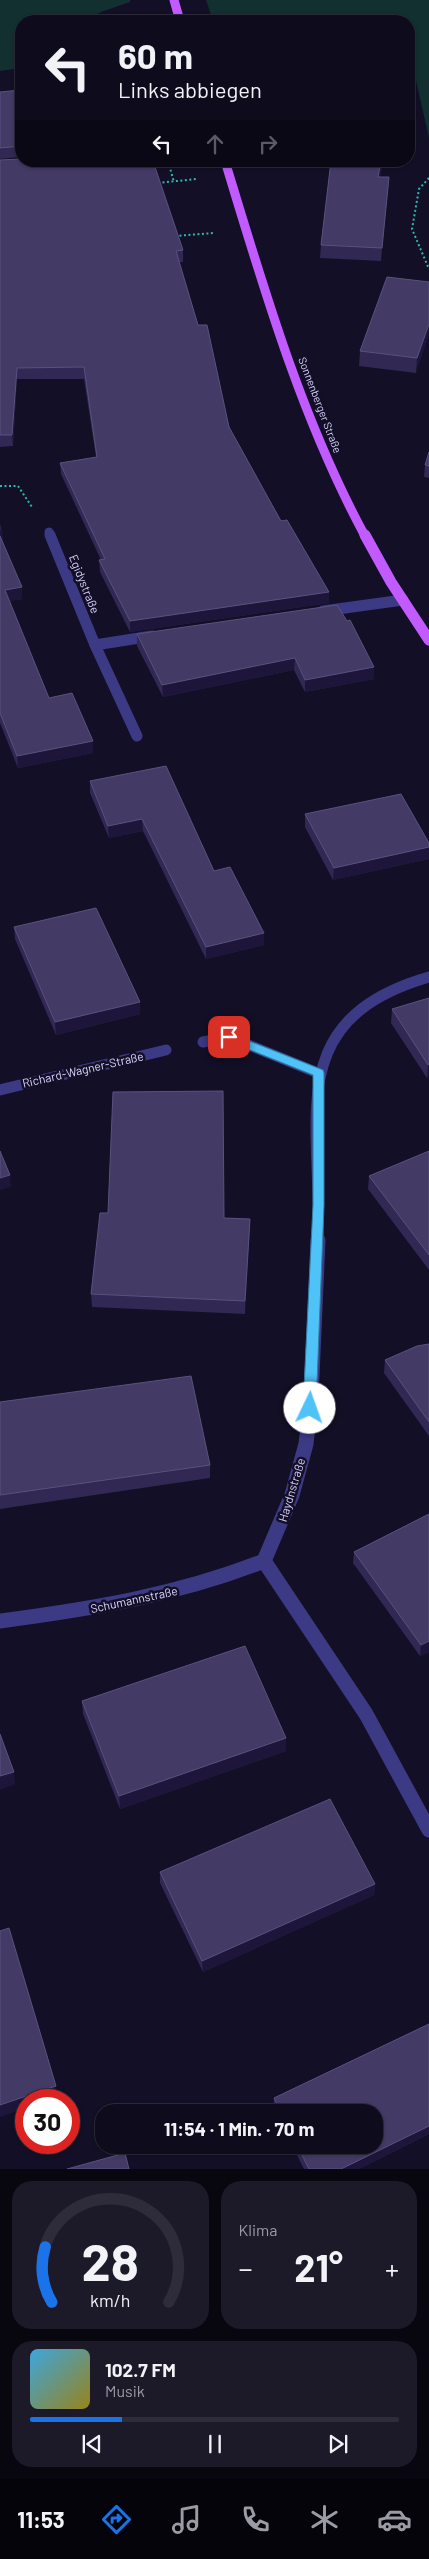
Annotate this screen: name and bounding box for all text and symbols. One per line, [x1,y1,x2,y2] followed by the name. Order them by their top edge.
[118,34,193,76] text: 60 m
[35,35,100,100] icon: left
[118,76,262,102] text: Links abbiegen
[148,130,176,158] icon: left
[201,130,229,158] icon: ahead
[254,130,282,158] icon: right
[296,355,345,455] street label: Sonnenberger Straße
[67,552,103,615] street label: Egidystraße
[208,1016,250,1058] pin
[215,1023,243,1051] icon: arrive
[21,1048,145,1090] street label: Richard-Wagner-Straße
[283,1381,335,1433] position arrow
[275,1456,307,1523] street label: Haydnstraße
[89,1583,179,1615] street label: Schumannstraße
[15,2089,80,2154] speed limit sign: 30
[164,2117,314,2140] text: 11:54 · 1 Min. · 70 m
[239,2220,277,2239] text: Klima
[82,2229,139,2291] text: 28
[294,2244,343,2290] text: 21°
[239,2251,253,2285] text: −
[385,2251,399,2285] text: +
[90,2289,130,2311] text: km/h
[105,2358,176,2381] text: 102.7 FM
[105,2381,145,2400] text: Musik
[78,2430,106,2458] icon: previous
[201,2430,229,2458] icon: pause
[324,2430,352,2458] icon: next
[99,2502,134,2537] icon: directions
[169,2502,204,2537] icon: music
[238,2502,273,2537] icon: phone
[307,2502,342,2537] icon: climate
[377,2502,412,2537] icon: car
[17,2506,65,2532] text: 11:53

